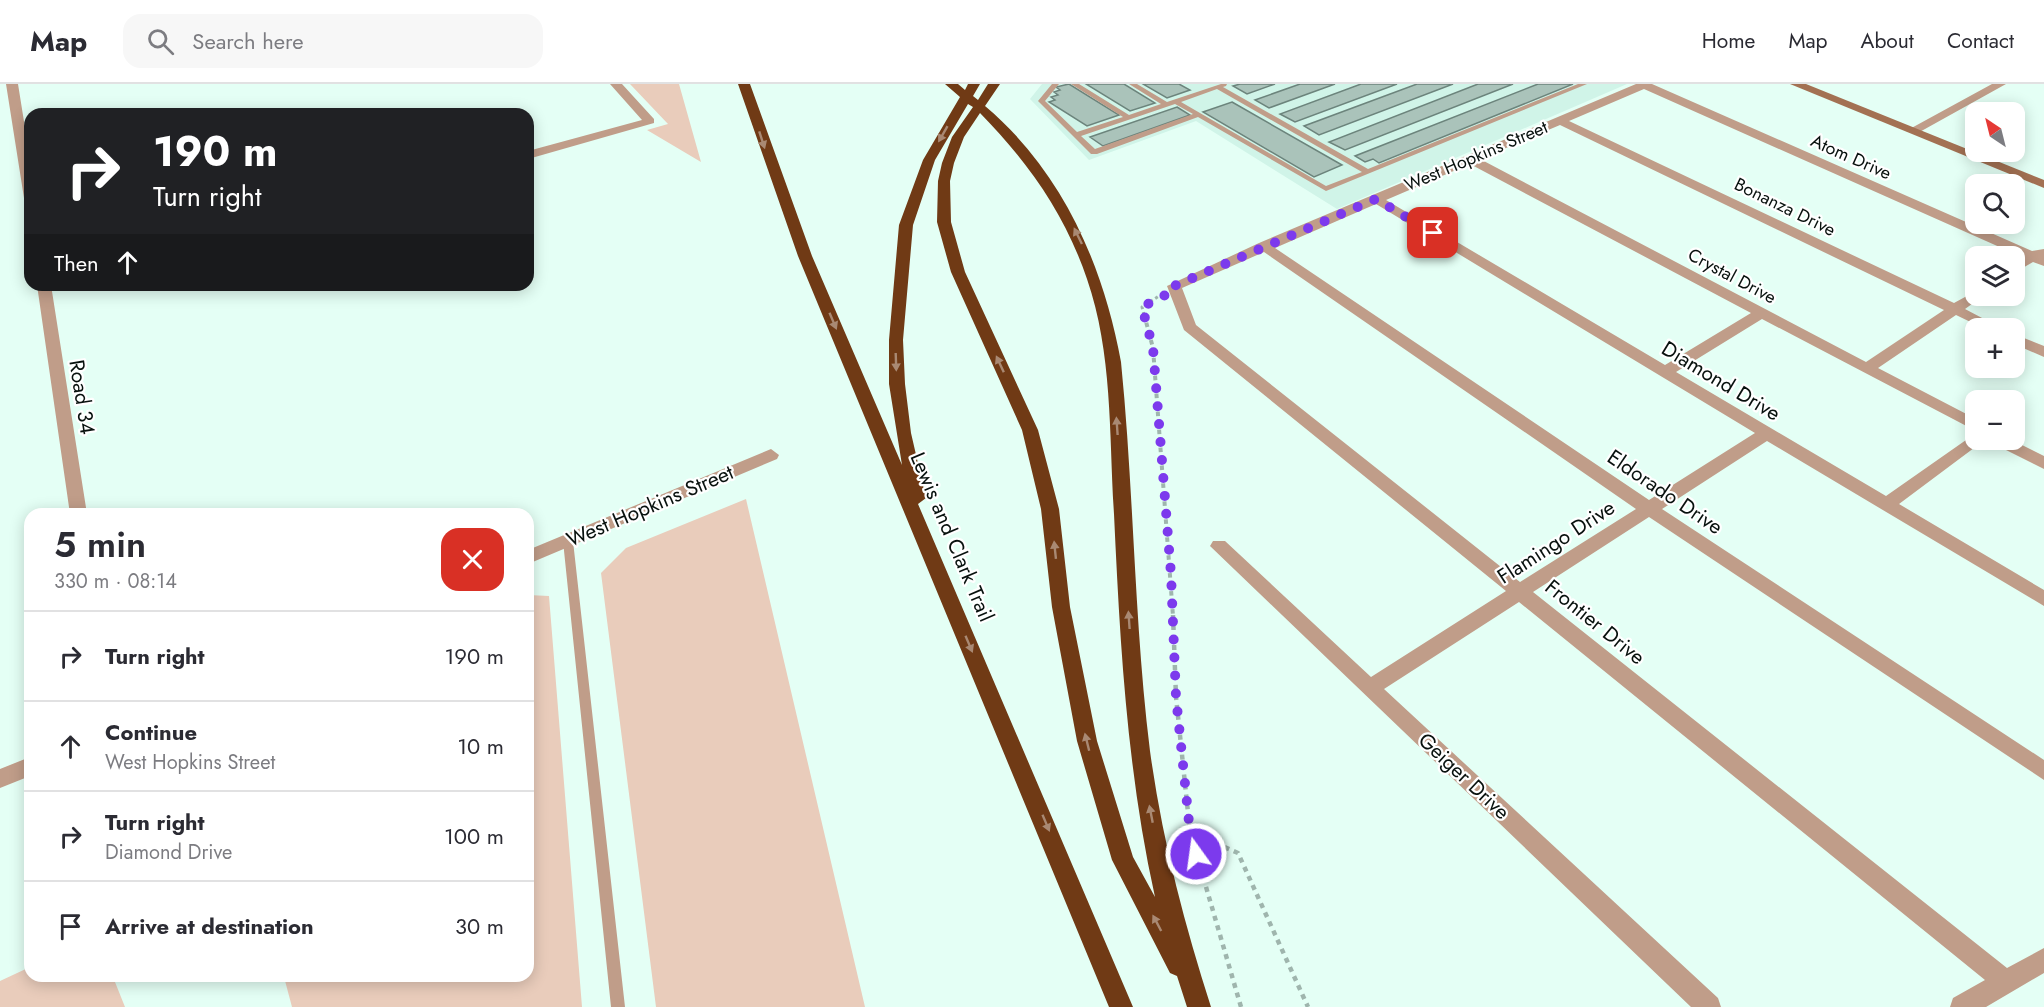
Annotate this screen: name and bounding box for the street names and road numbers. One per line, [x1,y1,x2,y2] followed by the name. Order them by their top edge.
[1400,114,1552,198] street label: West Hopkins Street
[1807,128,1895,186] street label: Atom Drive
[1730,171,1840,243] street label: Bonanza Drive
[1683,242,1781,310] street label: Crystal Drive
[1656,334,1786,428] street label: Diamond Drive
[61,357,103,437] street label: Road 34
[1601,442,1729,542] street label: Eldorado Drive
[903,448,1001,626] street label: Lewis and Clark Trail
[562,457,738,555] street label: West Hopkins Street
[1491,493,1621,591] street label: Flamingo Drive
[1539,572,1652,672] street label: Frontier Drive
[1412,726,1517,826] street label: Geiger Drive

